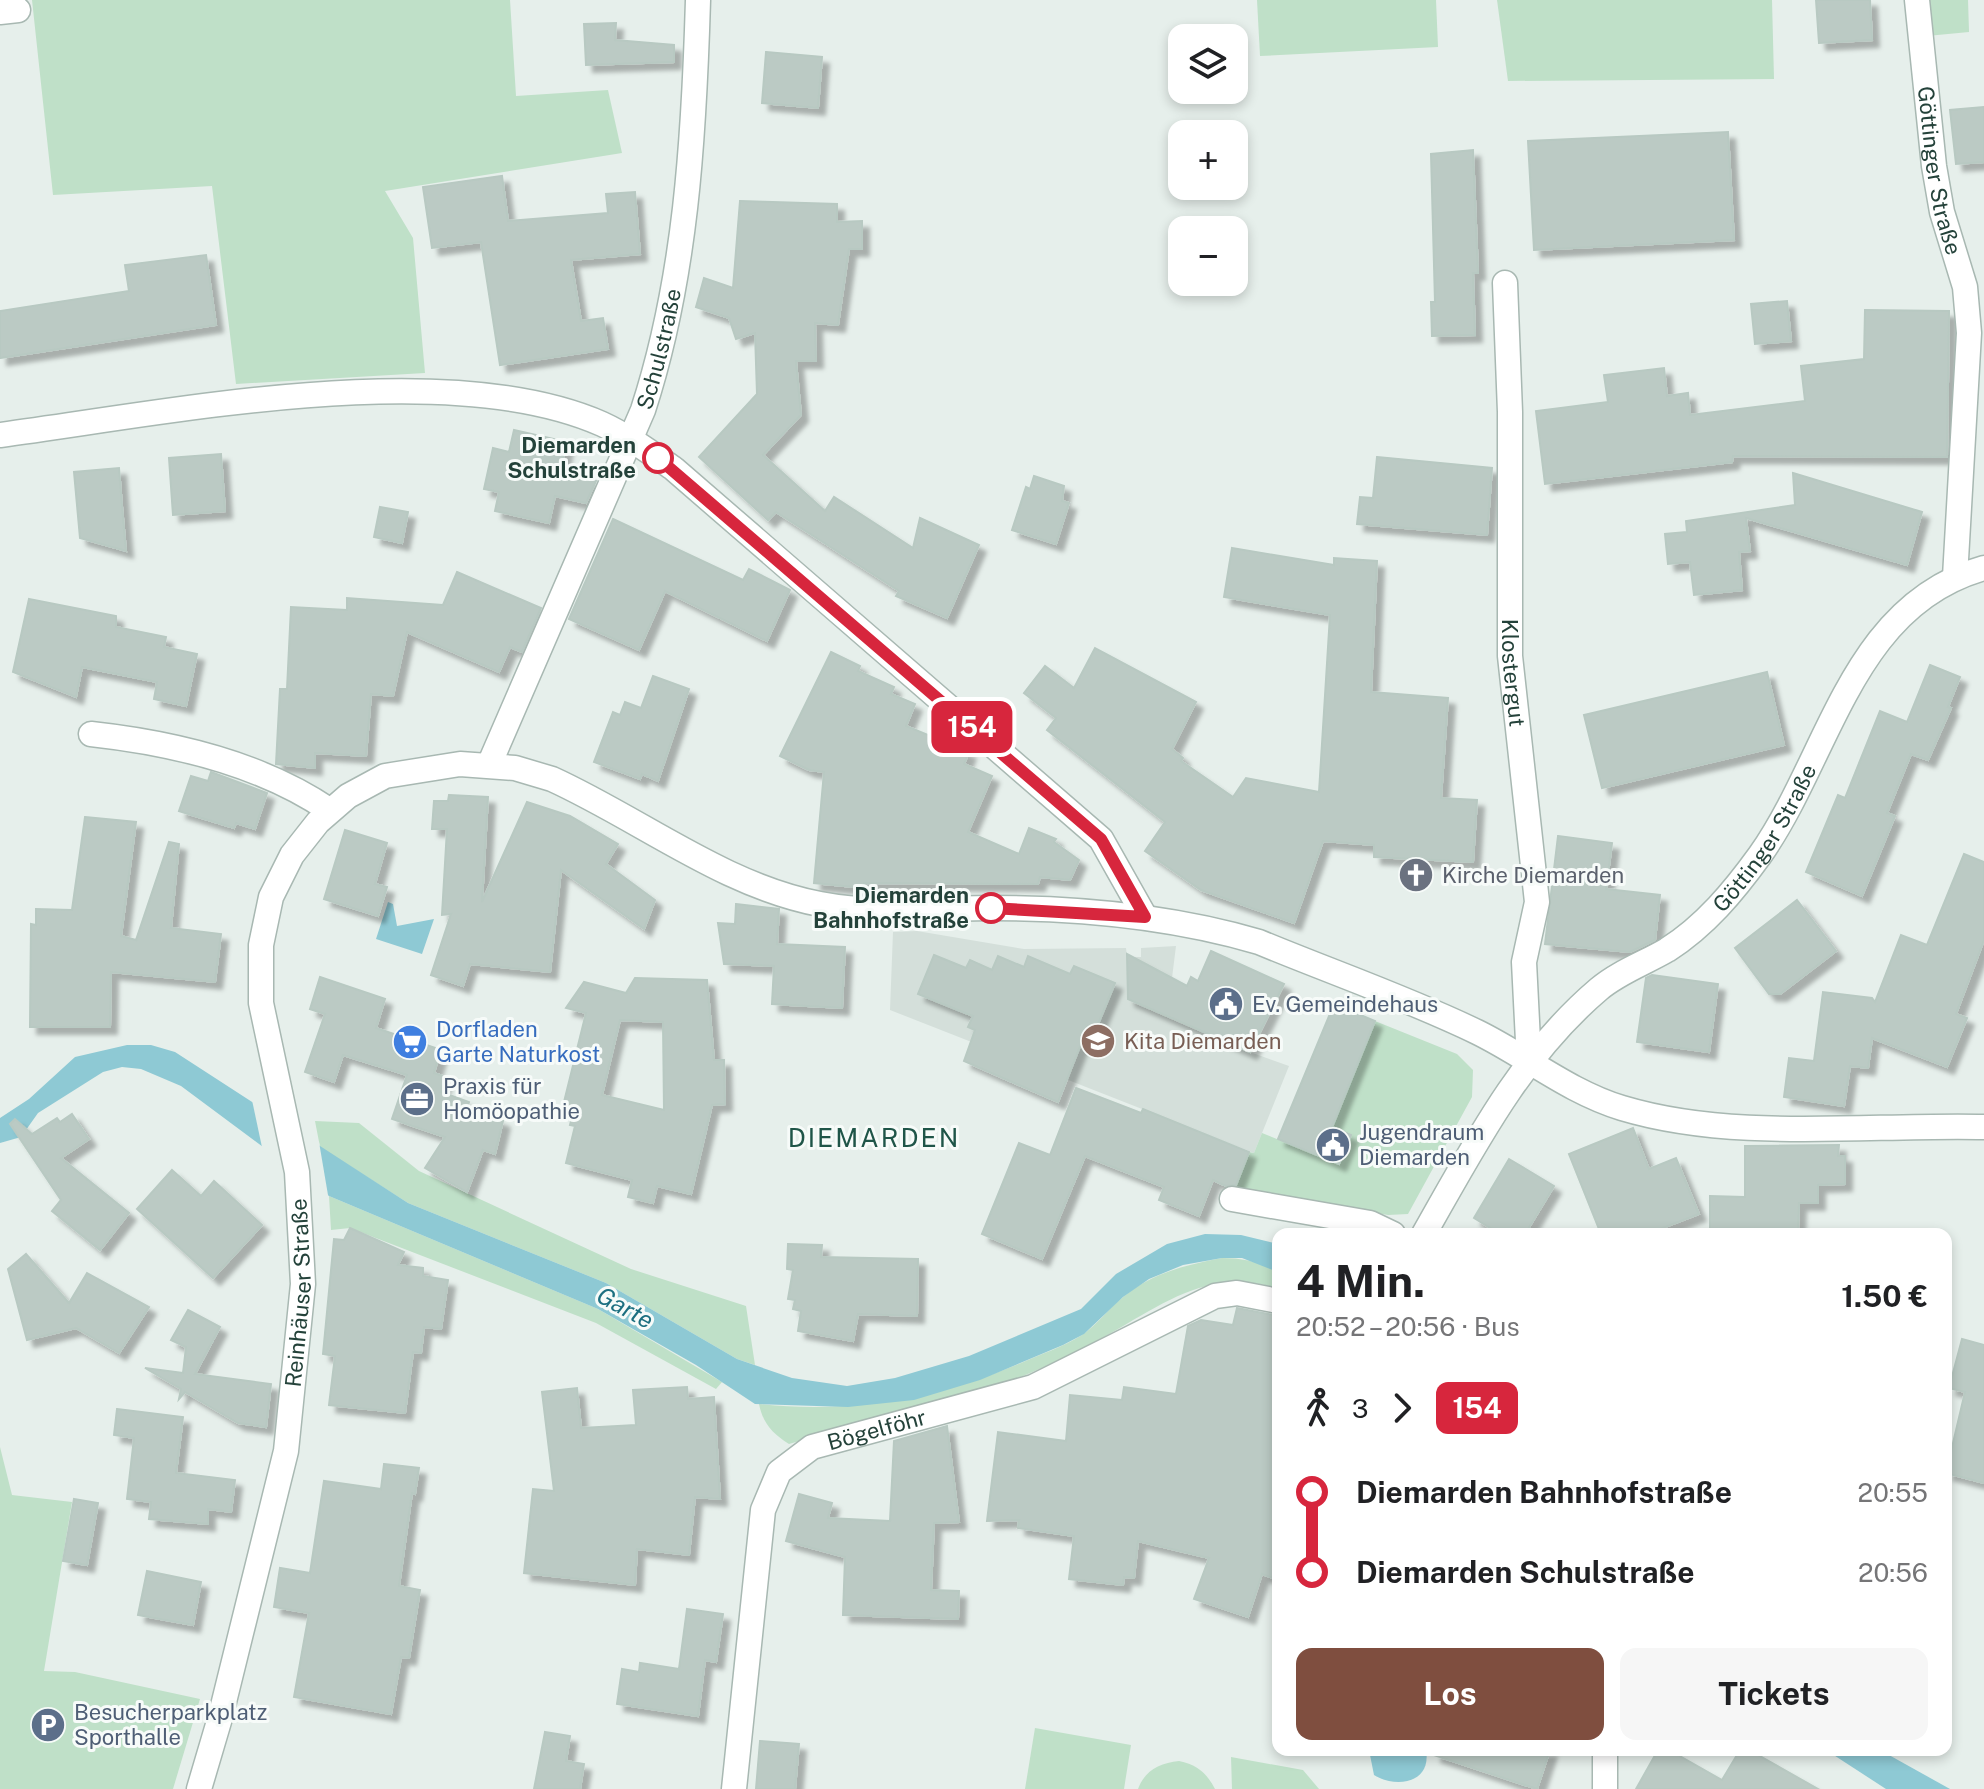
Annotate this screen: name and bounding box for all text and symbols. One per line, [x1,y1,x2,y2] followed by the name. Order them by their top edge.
[1168,24,1248,296] map controls
[1168,24,1248,104] button: layers
[1913,85,1967,258] street label: Göttinger Straße
[1168,120,1248,200] button: +
[1168,216,1248,296] button: −
[631,286,686,413] street label: Schulstraße
[507,432,636,483] place label: Diemarden Schulstraße
[643,443,673,473] marker: Diemarden Schulstraße
[1497,619,1531,728] street label: Klostergut
[926,701,1018,753] line badge: 154
[947,710,997,743] text: 154
[1707,760,1821,917] street label: Göttinger Straße
[1397,856,1435,894] church icon: Kirche Diemarden
[1442,862,1624,888] place label: Kirche Diemarden
[813,882,969,933] place label: Diemarden Bahnhofstraße
[976,893,1006,923] marker: Diemarden Bahnhofstraße
[1207,985,1245,1023] public building icon: Ev. Gemeindehaus
[1252,991,1438,1017] place label: Ev. Gemeindehaus
[436,1016,600,1067] place label: Dorfladen Garte Naturkost
[1079,1022,1117,1060] school or university icon: Kita Diemarden
[391,1023,429,1061] supermarket icon: Dorfladen Garte Naturkost
[1124,1028,1281,1054] place label: Kita Diemarden
[443,1073,580,1124] place label: Praxis für Homöopathie
[398,1080,436,1118] office icon: Praxis für Homöopathie
[1359,1119,1484,1170] place label: Jugendraum Diemarden
[788,1122,960,1153] district label: DIEMARDEN
[1314,1126,1352,1164] public building icon: Jugendraum Diemarden
[280,1198,316,1388] street label: Reinhäuser Straße
[1296,1255,1425,1307] text: 4 Min.
[1841,1278,1928,1314] text: 1.50 €
[592,1280,659,1334] water label: Garte
[1296,1311,1520,1342] text: 20:52 – 20:56 · Bus
[1296,1386,1340,1430] icon: walk
[1380,1386,1424,1430] icon: forward
[1452,1391,1502,1424] text: 154
[1352,1393,1368,1424] text: 3
[824,1404,929,1455] street label: Bögelföhr
[1356,1474,1732,1510] text: Diemarden Bahnhofstraße
[1857,1477,1928,1508] text: 20:55
[1356,1554,1695,1590] text: Diemarden Schulstraße
[1858,1557,1928,1588] text: 20:56
[1296,1648,1604,1740] button: Los
[1620,1648,1928,1740] button: Tickets
[74,1699,267,1750] place label: Besucherparkplatz Sporthalle
[29,1706,67,1744] parking icon: Besucherparkplatz Sporthalle

